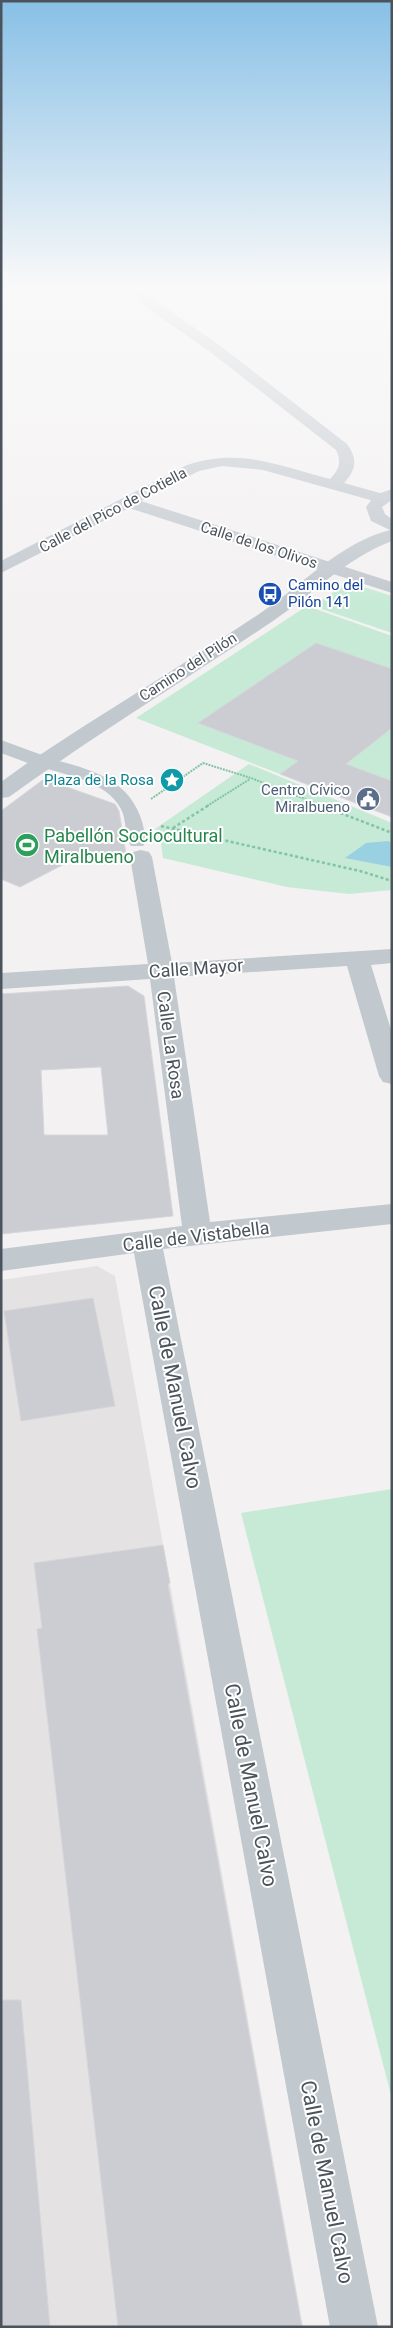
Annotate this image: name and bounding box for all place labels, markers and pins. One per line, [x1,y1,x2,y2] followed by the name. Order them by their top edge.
[288,576,363,611] place label: Camino del Pilón 141
[257,581,283,607] bus stop icon: Camino del Pilón 141
[159,767,185,793] place icon: Plaza de la Rosa
[44,771,154,789] place label: Plaza de la Rosa
[261,781,350,816] place label: Centro Cívico Miralbueno
[355,786,381,812] public building icon: Centro Cívico Miralbueno
[44,825,223,867] place label: Pabellón Sociocultural Miralbueno
[14,832,40,858] sports icon: Pabellón Sociocultural Miralbueno

